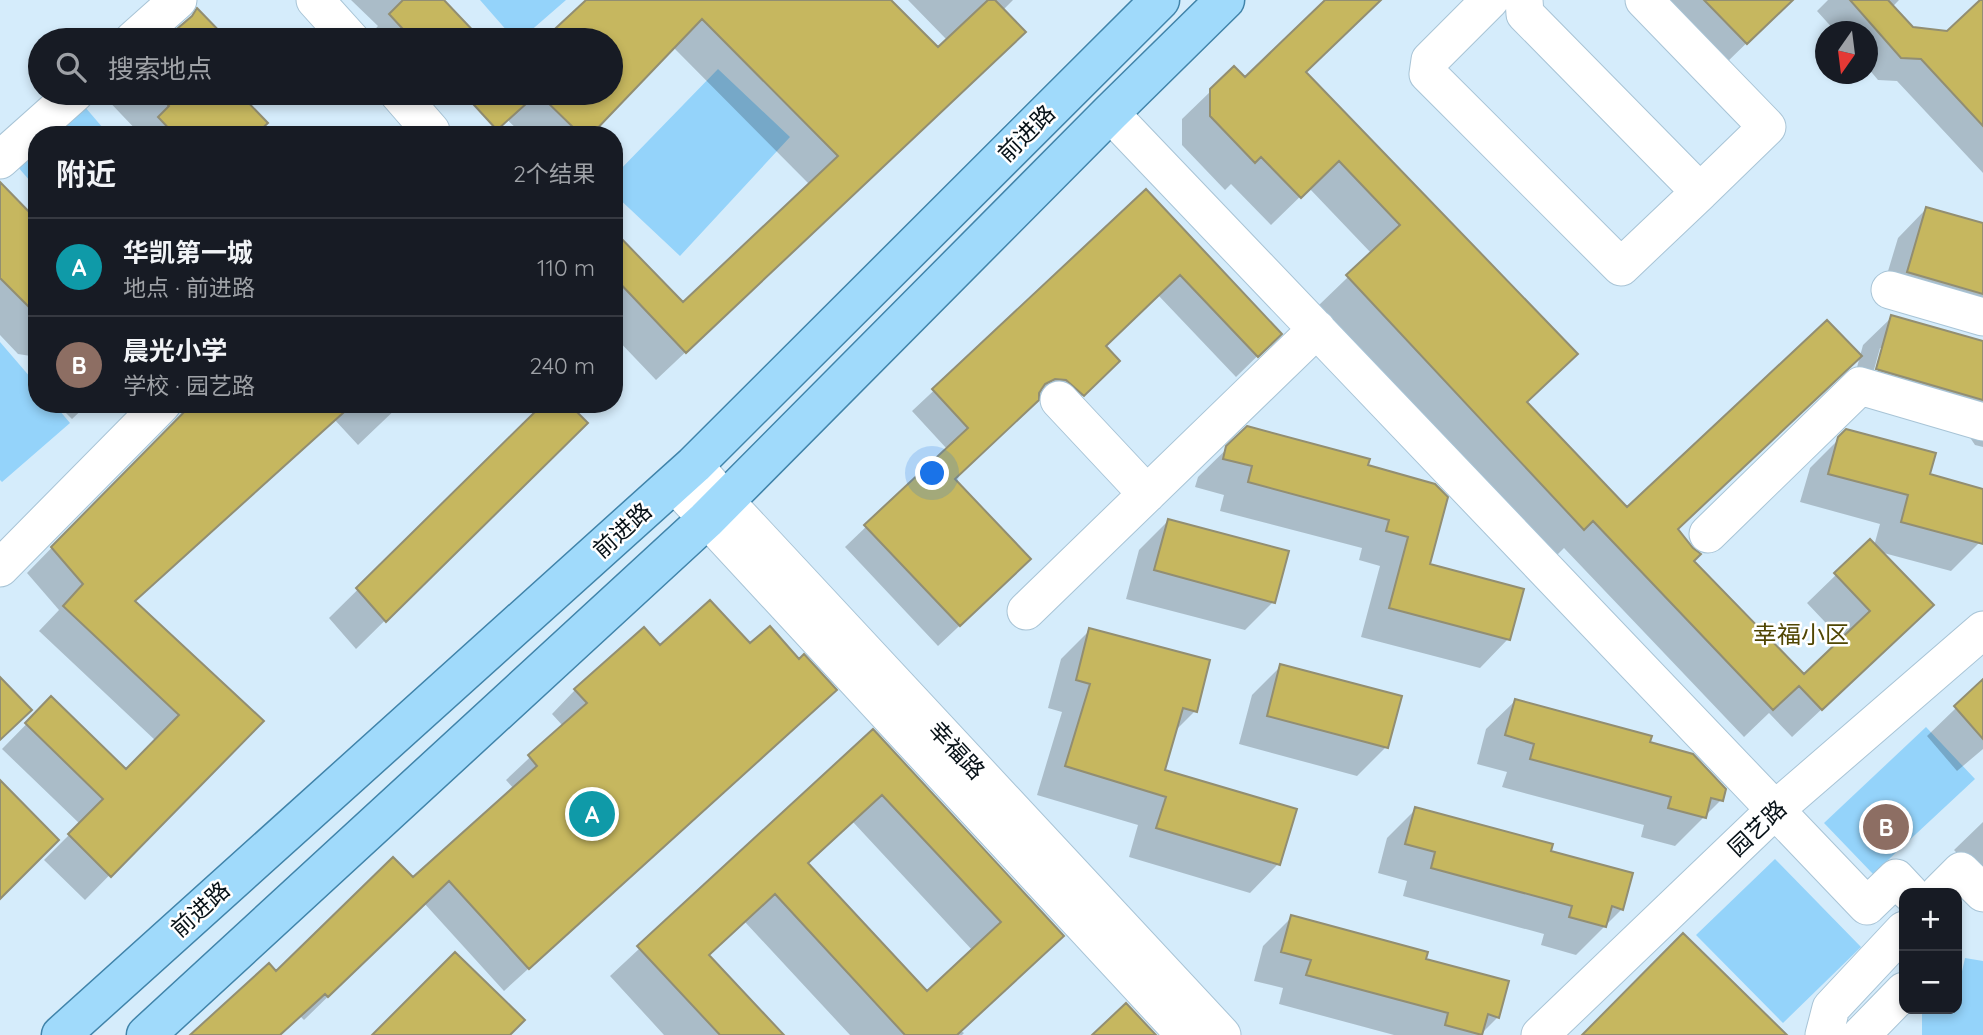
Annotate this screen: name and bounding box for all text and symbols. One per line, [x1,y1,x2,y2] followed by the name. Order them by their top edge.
[1815,21,1878,84] north arrow
[28,28,623,105] search box
[52,48,90,86] icon: search
[108,52,212,85] text: 搜索地点
[991,98,1061,168] street label: 前进路
[56,155,116,193] text: 附近
[513,159,595,188] text: 2个结果
[123,236,253,269] text: 华凯第一城
[72,253,86,282] text: A
[537,253,595,282] text: 110 m
[123,273,255,302] text: 地点 · 前进路
[123,334,227,367] text: 晨光小学
[71,351,87,380] text: B
[530,351,595,380] text: 240 m
[123,371,255,400] text: 学校 · 园艺路
[915,456,949,490] your location
[587,496,657,564] street label: 前进路
[1753,619,1849,649] district label: 幸福小区
[923,715,991,785] street label: 幸福路
[569,788,615,840] pin: A
[1722,794,1792,862] street label: 园艺路
[1863,801,1909,853] pin: B
[165,875,235,943] street label: 前进路
[1899,888,1962,1014] map controls
[1899,888,1962,951] button: +
[1899,951,1962,1014] button: −

